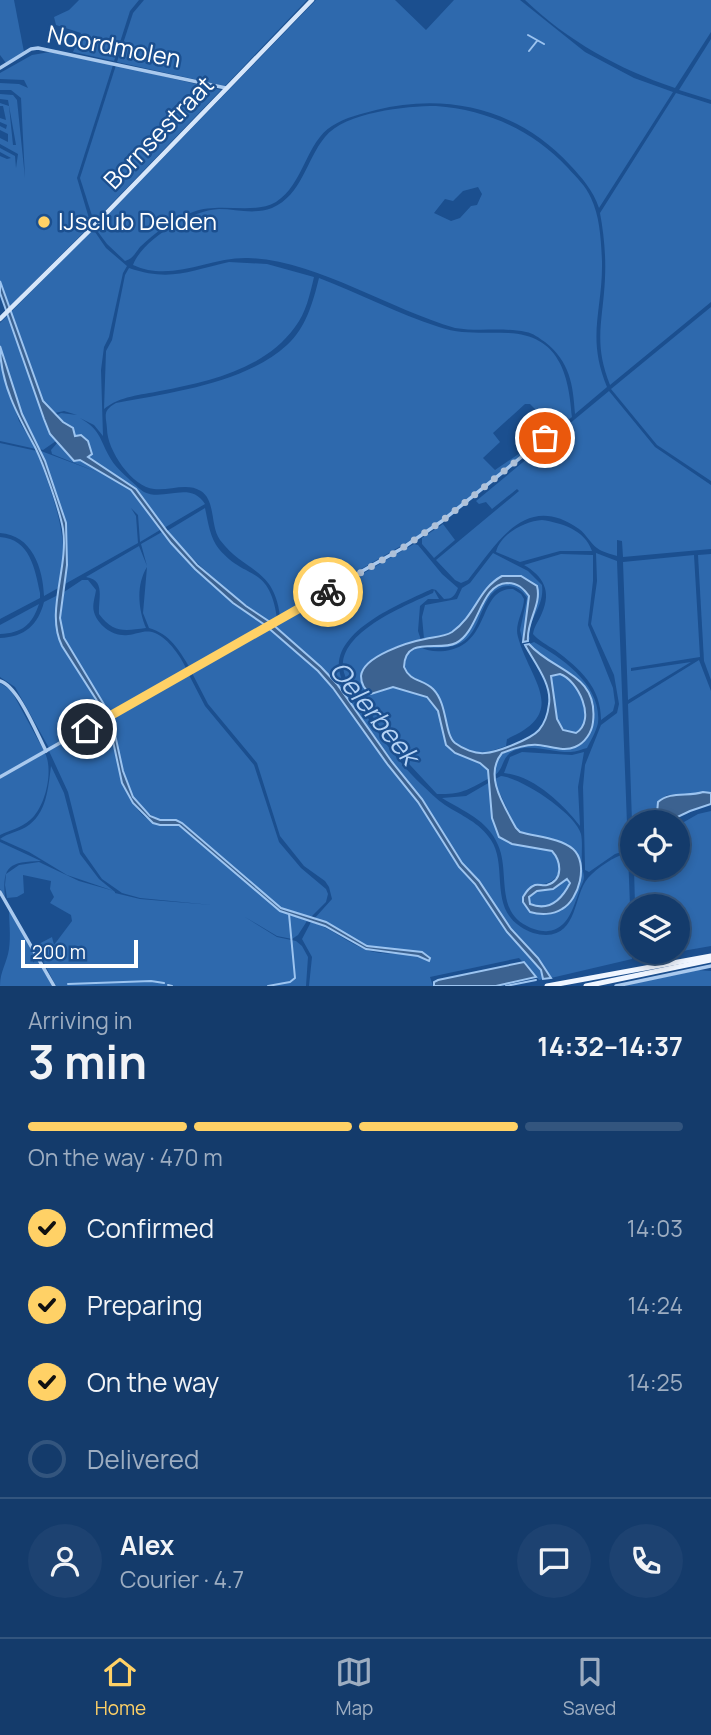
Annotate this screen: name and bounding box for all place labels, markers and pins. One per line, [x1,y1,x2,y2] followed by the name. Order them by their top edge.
[58,204,217,237] place label: IJsclub Delden
[36,214,52,230] marker: IJsclub Delden
[515,408,575,468] pin
[57,699,117,759] pin

